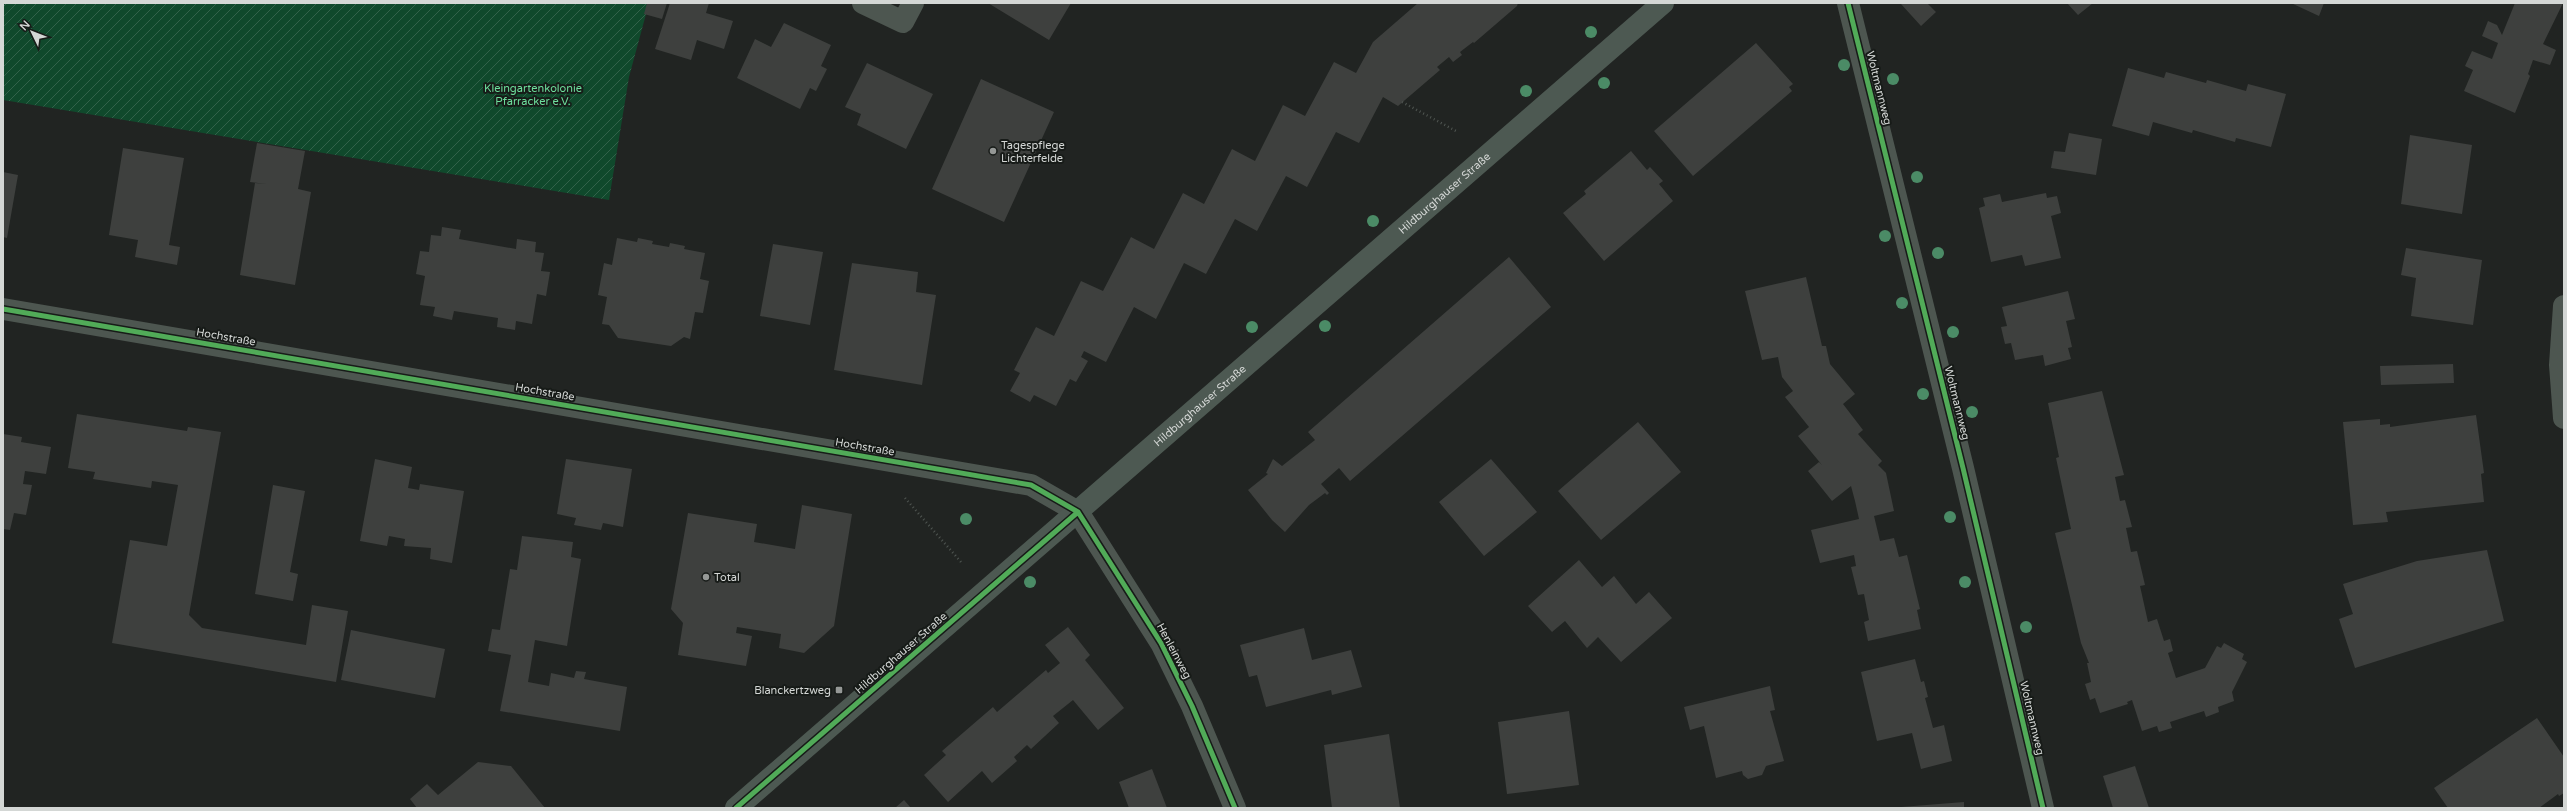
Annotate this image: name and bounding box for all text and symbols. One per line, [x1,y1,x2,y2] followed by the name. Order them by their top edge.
[12,12,52,52] north arrow
[17,18,33,33] text: N
[1864,50,1894,126] street label: Woltmannweg
[484,82,582,108] park label: Kleingartenkolonie Pfarracker e.V.
[1001,139,1065,165] place label: Tagespflege Lichterfelde
[988,146,998,156] marker: Tagespflege Lichterfelde
[1396,150,1493,236] street label: Hildburghauser Straße
[195,325,257,349] street label: Hochstraße
[1151,362,1248,449] street label: Hildburghauser Straße
[1942,365,1972,441] street label: Woltmannweg
[514,380,576,404] street label: Hochstraße
[834,435,896,459] street label: Hochstraße
[714,571,740,584] place label: Total
[701,572,711,582] marker: Total
[852,610,950,696] street label: Hildburghauser Straße
[1154,621,1194,681] street label: Henleinweg
[2017,680,2047,756] street label: Woltmannweg
[754,684,831,697] place label: Blanckertzweg
[834,685,844,695] marker: Blanckertzweg

